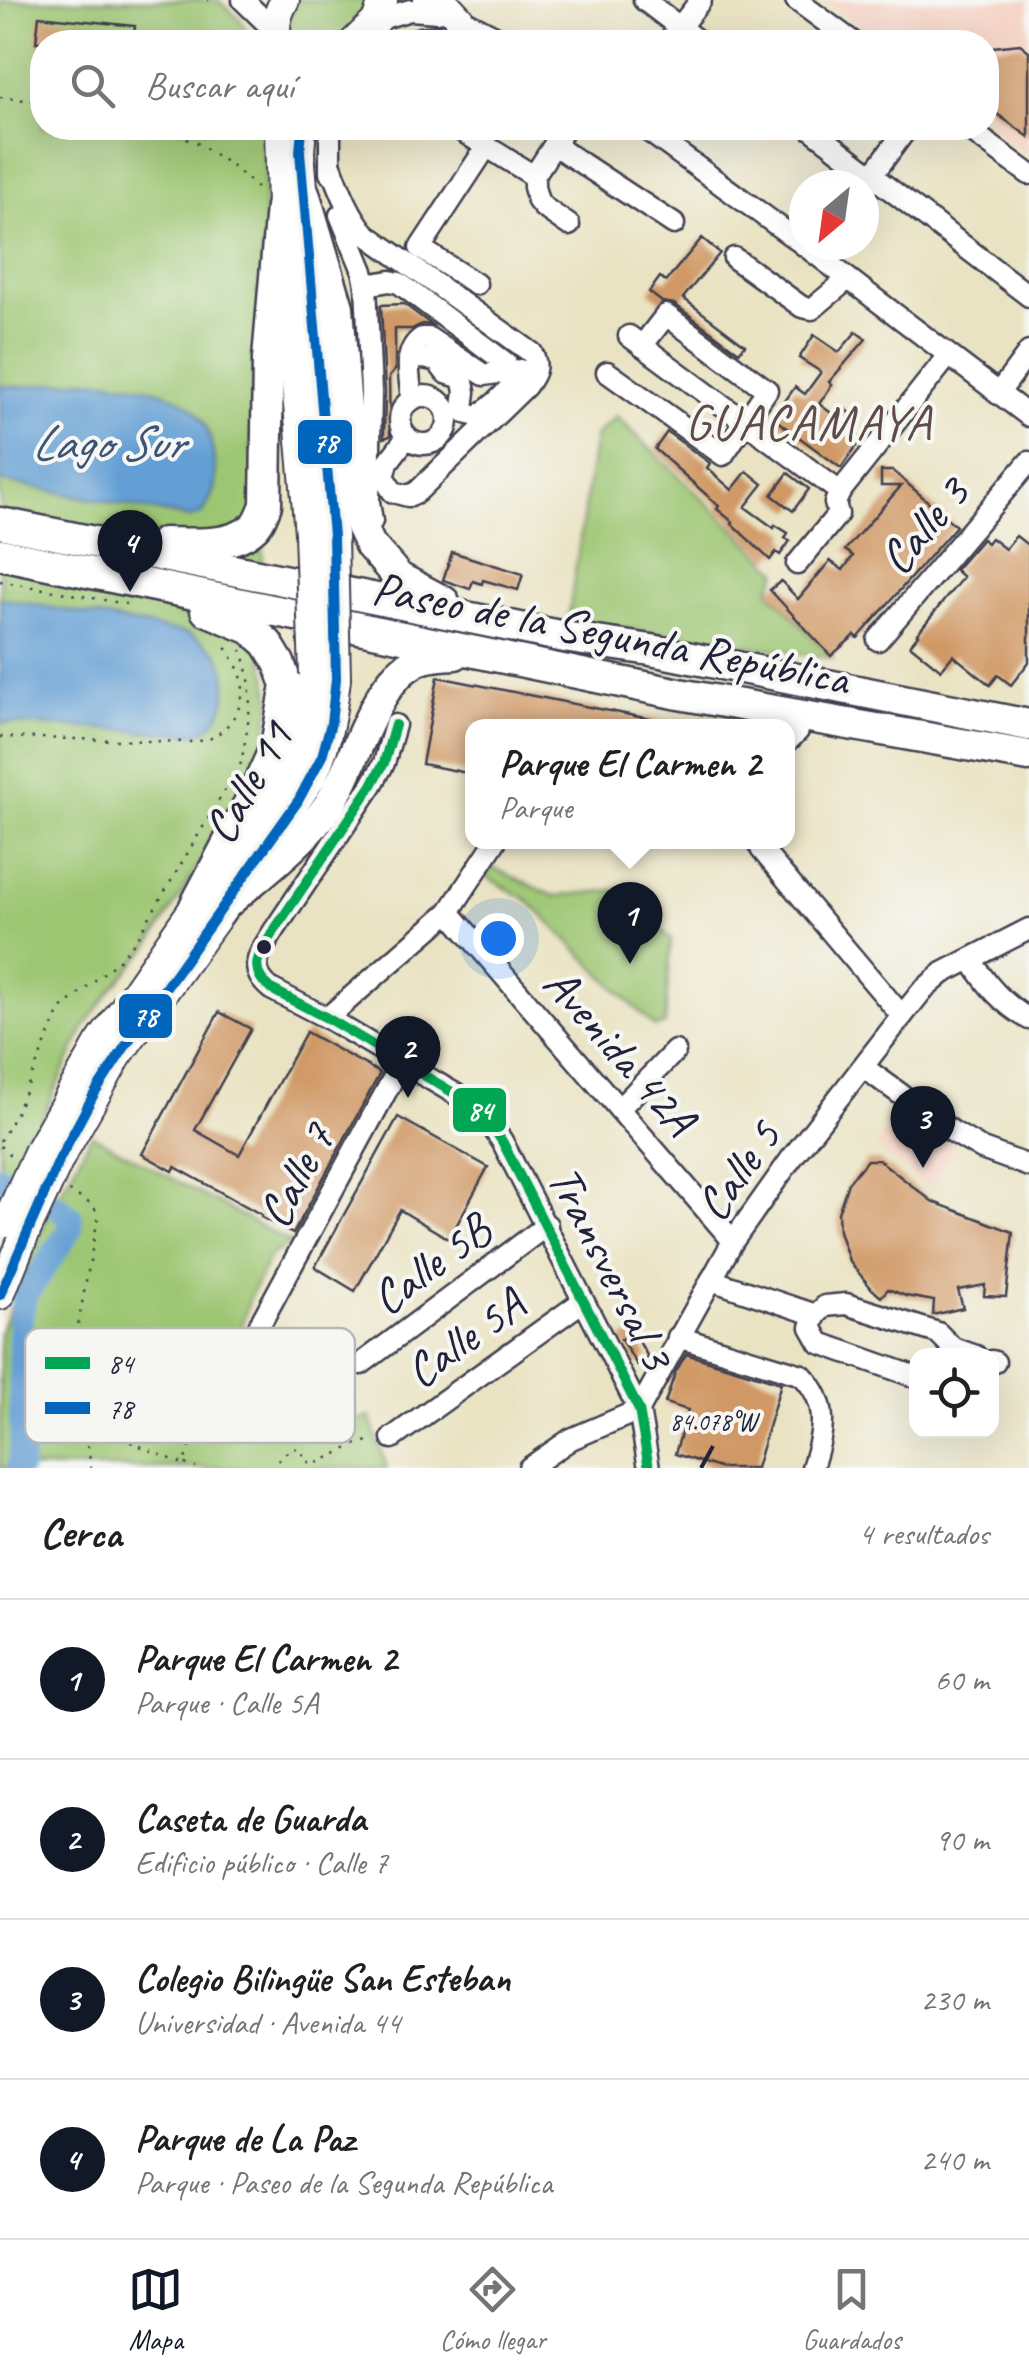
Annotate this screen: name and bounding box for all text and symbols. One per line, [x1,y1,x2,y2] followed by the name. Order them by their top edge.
[30,30,999,140] search box
[65,58,120,113] icon: search
[145,62,294,109] text: Buscar aquí
[789,170,879,260] north arrow
[685,391,933,454] district label: GUACAMAYA
[31,411,190,474] water label: Lago Sur
[296,418,354,466] line badge: 78
[312,425,341,460] text: 78
[866,462,984,587] street label: Calle 3
[98,510,162,592] pin: 4
[368,557,857,709] street label: Paseo de la Segunda República
[189,709,308,854] street label: Calle 11
[465,719,795,849] popup
[499,740,761,787] text: Parque El Carmen 2
[499,787,572,828] text: Parque
[598,882,662,964] pin: 1
[473,913,524,964] your location
[254,937,274,957] unlabelled marker
[531,954,711,1149] street label: Avenida 42A
[117,992,174,1040] line badge: 78
[132,999,161,1034] text: 78
[376,1016,440,1098] pin: 2
[451,1086,508,1134] line badge: 84
[890,1086,956,1168] pin: 3
[467,1093,496,1128] text: 84
[682,1107,795,1232] street label: Calle 5
[244,1111,349,1238] street label: Calle 7
[534,1156,689,1382] street label: Transversal 3
[359,1198,504,1328] street label: Calle 5B
[393,1273,537,1401] street label: Calle 5A
[25,1328,355,1443] legend
[108,1346,136,1381] text: 84
[909,1348,999,1438] map controls
[909,1348,999,1438] button: locate
[108,1391,136,1426] text: 78
[670,1406,760,1438] text: 84.078°W
[40,1507,122,1560] text: Cerca
[858,1513,989,1554] text: 4 resultados
[135,1635,397,1682] text: Parque El Carmen 2
[65,1659,80,1700] text: 1
[935,1659,989,1700] text: 60 m
[135,1682,318,1723] text: Parque · Calle 5A
[135,1795,366,1842] text: Caseta de Guarda
[65,1819,80,1860] text: 2
[935,1819,989,1860] text: 90 m
[135,1842,388,1883] text: Edificio público · Calle 7
[135,1955,510,2002] text: Colegio Bilingüe San Esteban
[65,1979,80,2020] text: 3
[920,1979,989,2020] text: 230 m
[135,2002,400,2043] text: Universidad · Avenida 44
[135,2115,354,2162] text: Parque de La Paz
[65,2139,80,2180] text: 4
[920,2139,989,2180] text: 240 m
[135,2162,552,2203] text: Parque · Paseo de la Segunda República
[128,2262,183,2357] tab: Mapa
[440,2262,546,2357] tab: Cómo llegar
[802,2262,901,2357] tab: Guardados

